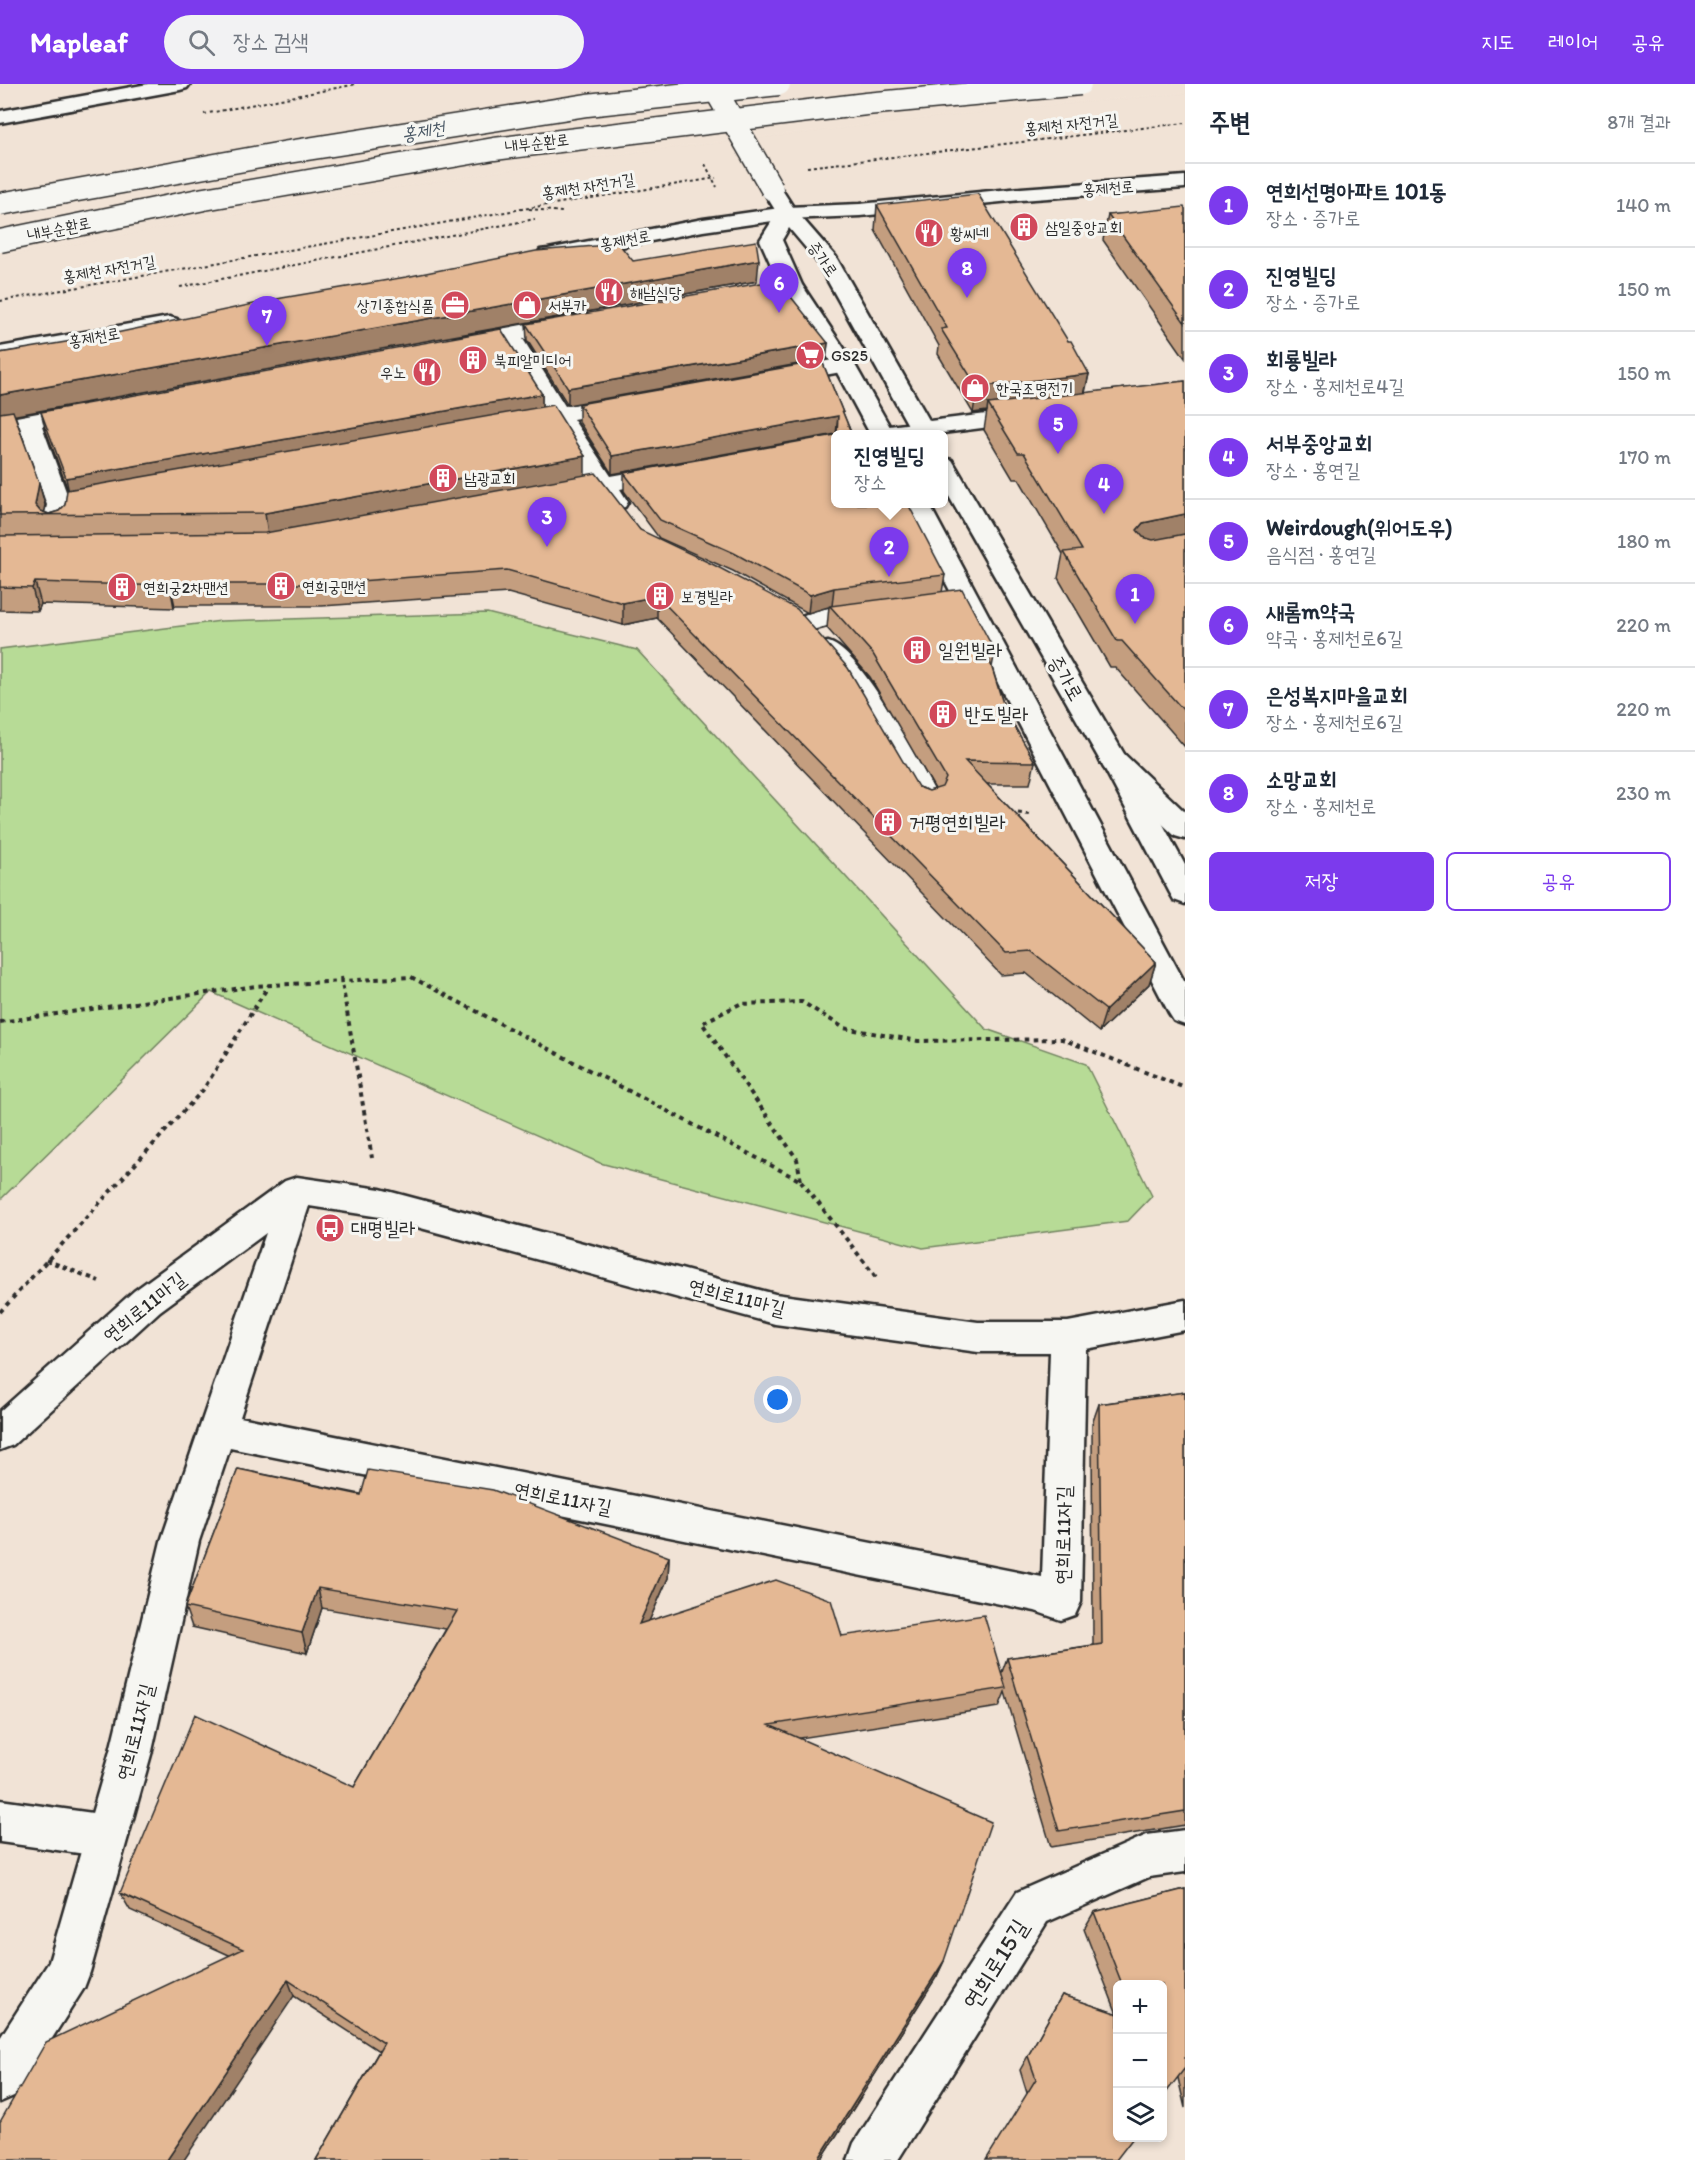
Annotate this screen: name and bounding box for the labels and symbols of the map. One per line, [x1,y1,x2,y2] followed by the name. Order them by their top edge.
[1023,110,1119,138] street label: 홍제천 자전거길
[400,116,448,146] water label: 홍제천
[504,130,570,156] street label: 내부순환로
[540,169,636,203] street label: 홍제천 자전거길
[1082,177,1134,199] street label: 홍제천로
[1008,211,1040,243] building icon: 삼일중앙교회
[26,213,92,245] street label: 내부순환로
[913,217,945,249] restaurant icon: 황씨네
[1045,218,1122,237] place label: 삼일중앙교회
[950,224,989,243] place label: 황씨네
[598,226,652,254] street label: 홍제천로
[804,238,842,280] street label: 증가로
[948,248,986,298] pin: 8
[61,251,157,286] street label: 홍제천 자전거길
[760,264,798,313] pin: 6
[593,276,625,308] restaurant icon: 해남식당
[630,283,682,302] place label: 해남식당
[439,289,471,321] office icon: 상기종합식품
[511,289,543,321] shop icon: 서부카
[248,296,286,346] pin: 7
[357,296,434,315] place label: 상기종합식품
[548,296,587,315] place label: 서부카
[67,323,121,351] street label: 홍제천로
[794,339,826,371] supermarket icon: GS25
[457,344,489,376] building icon: 북피알미디어
[831,346,868,365] place label: GS25
[494,351,571,370] place label: 북피알미디어
[411,356,443,388] restaurant icon: 우노
[380,363,406,382] place label: 우노
[959,372,991,404] shop icon: 한국조명전기
[996,379,1073,398] place label: 한국조명전기
[1038,404,1078,454] pin: 5
[427,462,459,494] building icon: 남광교회
[1084,464,1124,514] pin: 4
[464,469,516,488] place label: 남광교회
[528,498,566,547] pin: 3
[870,528,908,577] pin: 2
[265,570,297,602] building icon: 연희궁맨션
[106,571,138,603] building icon: 연희궁2차맨션
[1116,574,1154,624] pin: 1
[302,577,366,596] place label: 연희궁맨션
[143,578,229,597] place label: 연희궁2차맨션
[644,580,676,612] building icon: 보경빌라
[681,587,733,606] place label: 보경빌라
[901,634,933,666] building icon: 일원빌라
[938,638,1002,662] place label: 일원빌라
[1044,651,1088,705] street label: 증가로
[927,698,959,730] building icon: 반도빌라
[964,702,1028,726] place label: 반도빌라
[872,806,904,838] building icon: 거평연희빌라
[909,810,1006,834] place label: 거평연희빌라
[314,1212,346,1244] bus stop icon: 대명빌라
[351,1216,415,1240] place label: 대명빌라
[98,1267,190,1347] street label: 연희로11마길
[686,1273,788,1321] street label: 연희로11마길
[763,1385,792,1414] your location
[512,1477,614,1519] street label: 연희로11자길
[1050,1485,1076,1585] street label: 연희로11자길
[111,1681,159,1783] street label: 연희로11자길
[956,1913,1034,2015] street label: 연희로15길

